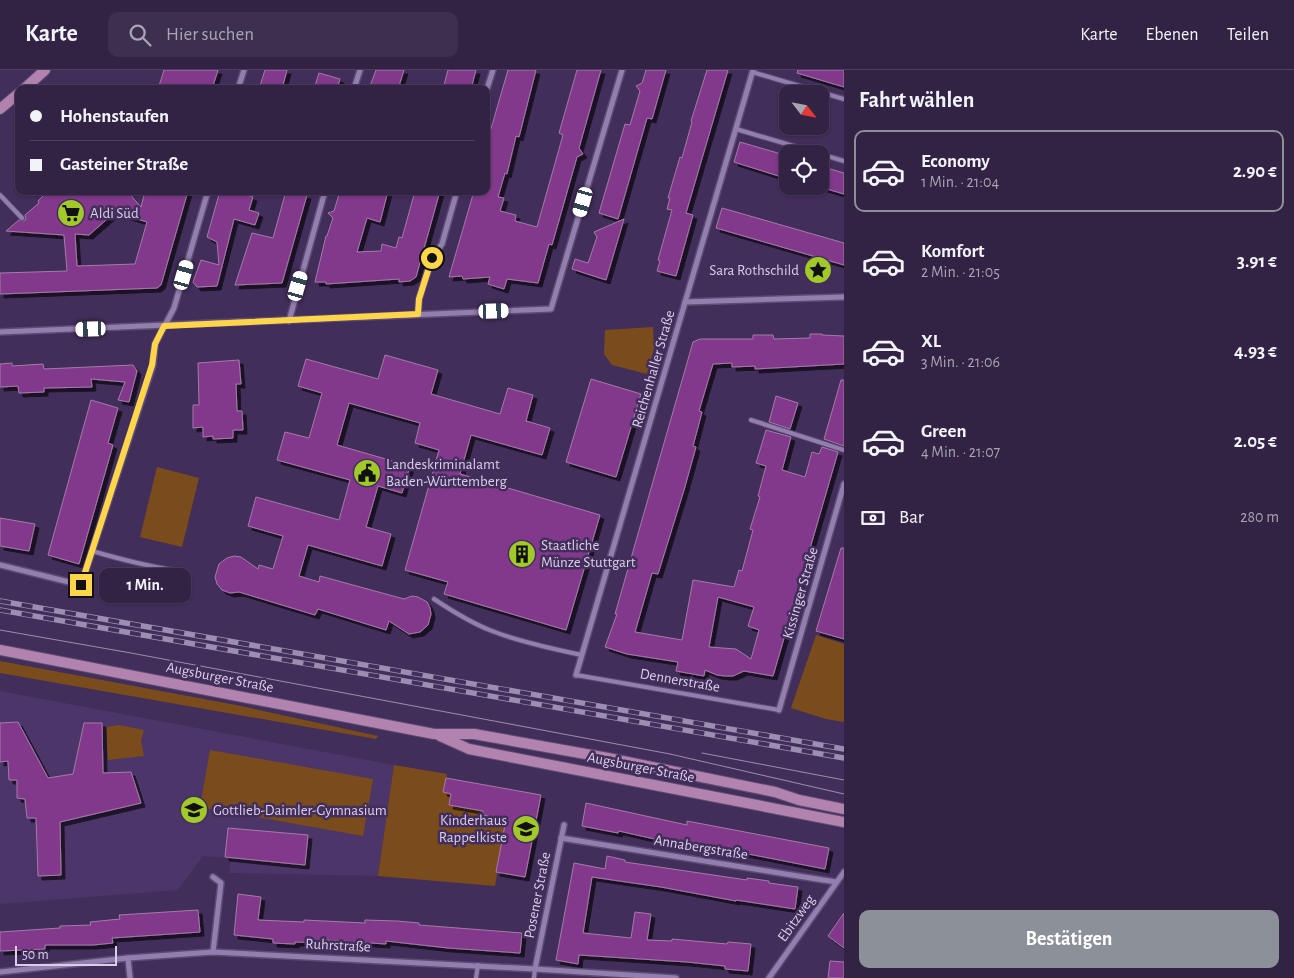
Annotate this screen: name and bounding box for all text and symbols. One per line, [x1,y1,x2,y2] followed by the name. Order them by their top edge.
[108,12,458,57] search box
[126,21,154,49] icon: search
[25,22,78,46] text: Karte
[166,25,254,44] text: Hier suchen
[1080,26,1118,44] text: Karte
[1146,26,1199,44] text: Ebenen
[1227,26,1269,44] text: Teilen
[779,85,829,135] north arrow
[779,85,829,195] map controls
[859,89,974,111] text: Fahrt wählen
[60,107,169,126] text: Hohenstaufen
[779,145,829,195] button: locate
[861,149,906,194] icon: car
[921,152,990,171] text: Economy
[60,155,188,174] text: Gasteiner Straße
[1233,162,1277,181] text: 2.90 €
[921,174,999,190] text: 1 Min. · 21:04
[571,186,594,218] car
[56,198,86,228] supermarket icon: Aldi Süd
[90,206,139,221] place label: Aldi Süd
[861,239,906,284] icon: car
[921,242,985,261] text: Komfort
[421,247,443,269] route start
[1237,252,1277,271] text: 3.91 €
[803,255,833,285] place icon: Sara Rothschild
[172,259,195,291] car
[709,263,799,278] place label: Sara Rothschild
[921,264,1000,280] text: 2 Min. · 21:05
[286,270,309,302] car
[478,303,509,319] car
[630,309,677,430] street label: Reichenhaller Straße
[75,321,106,337] car
[861,329,906,374] icon: car
[921,332,941,351] text: XL
[1234,342,1277,361] text: 4.93 €
[921,354,1000,370] text: 3 Min. · 21:06
[861,419,906,464] icon: car
[921,422,967,441] text: Green
[1234,432,1277,451] text: 2.05 €
[921,444,1000,460] text: 4 Min. · 21:07
[386,457,508,489] place label: Landeskriminalamt Baden-Württemberg
[352,458,382,488] public building icon: Landeskriminalamt Baden-Württemberg
[859,504,887,532] icon: cash
[899,508,924,527] text: Bar
[1240,509,1279,525] text: 280 m
[541,538,636,570] place label: Staatliche Münze Stuttgart
[507,539,537,569] building icon: Staatliche Münze Stuttgart
[780,546,821,641] street label: Kissinger Straße
[98,568,191,602] callout: 1 Min.
[70,574,92,596] route end
[126,577,164,593] text: 1 Min.
[165,660,275,695] street label: Augsburger Straße
[639,666,721,695] street label: Dennerstraße
[586,750,696,785] street label: Augsburger Straße
[179,795,209,825] school or university icon: Gottlieb-Daimler-Gymnasium
[213,803,387,818] place label: Gottlieb-Daimler-Gymnasium
[439,813,507,845] place label: Kinderhaus Rappelkiste
[511,814,541,844] school or university icon: Kinderhaus Rappelkiste
[653,833,749,862] street label: Annabergstraße
[522,851,553,940] street label: Posener Straße
[775,892,818,945] street label: Ebitzweg
[859,910,1279,968] button: Bestätigen
[305,936,371,955] street label: Ruhrstraße
[15,943,118,966] scale bar
[22,948,49,962] text: 50 m

